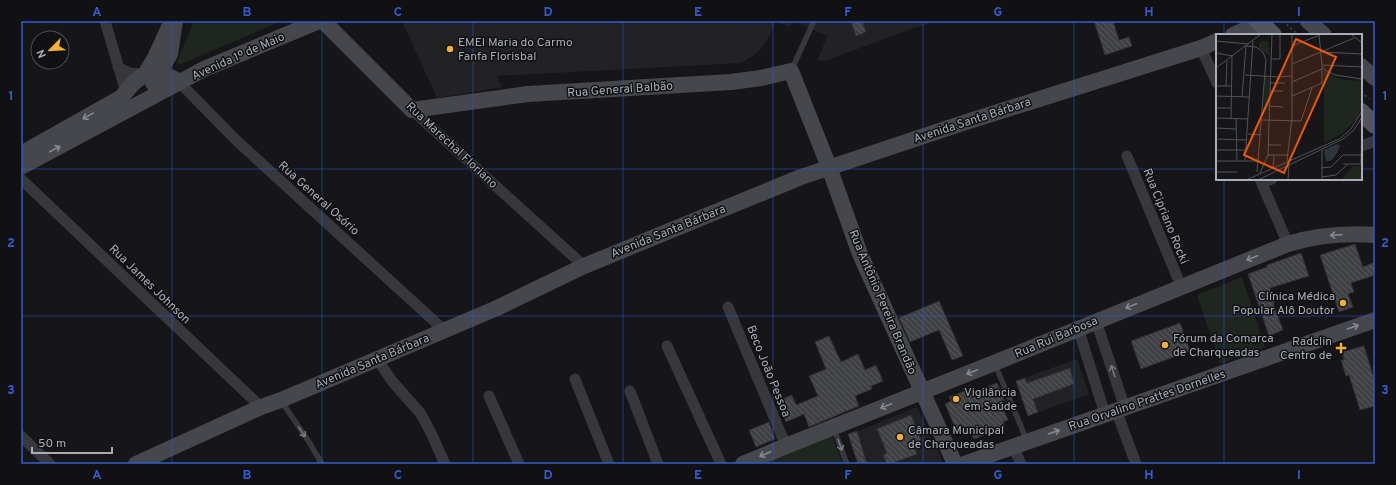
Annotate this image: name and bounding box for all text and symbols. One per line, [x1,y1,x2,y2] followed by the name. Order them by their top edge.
[92,5,102,21] text: A
[243,5,252,21] text: B
[394,5,402,21] text: C
[543,5,553,21] text: D
[694,5,702,21] text: E
[844,5,852,21] text: F
[994,5,1003,21] text: G
[1144,5,1154,21] text: H
[1297,5,1301,21] text: I
[189,29,288,85] street label: Avenida 1º de Maio
[30,30,70,70] north arrow
[1216,34,1362,180] inset map
[458,35,573,65] place label: EMEI Maria do Carmo Fanfa Florisbal
[445,44,455,54] marker: EMEI Maria do Carmo Fanfa Florisbal
[34,47,50,60] text: N
[567,78,674,102] street label: Rua General Balbão
[8,89,14,105] text: 1
[1382,89,1388,105] text: 1
[912,94,1033,148] street label: Avenida Santa Bárbara
[402,99,501,193] street label: Rua Marechal Floriano
[82,113,94,121] one-way arrow
[49,144,61,152] one-way arrow
[274,158,362,240] street label: Rua General Osório
[1139,166,1192,267] street label: Rua Cipriano Rocki
[609,202,728,262] street label: Avenida Santa Bárbara
[844,228,920,377] street label: Rua Antônio Pereira Brandão
[1330,231,1343,238] one-way arrow
[7,236,15,252] text: 2
[1381,236,1389,252] text: 2
[105,242,194,328] street label: Rua James Johnson
[1247,255,1259,262] one-way arrow
[1233,289,1335,319] place label: Clínica Médica Popular Alô Doutor
[1338,298,1348,308] marker: Clínica Médica Popular Alô Doutor
[1126,303,1138,311] one-way arrow
[1012,313,1100,363] street label: Rua Rui Barbosa
[742,323,794,420] street label: Beco João Pessoa
[1347,323,1359,331] one-way arrow
[313,331,432,393] street label: Avenida Santa Bárbara
[1173,331,1273,361] place label: Fórum da Comarca de Charqueadas
[1280,334,1332,364] place label: Radclin Centro de
[1160,340,1170,350] marker: Fórum da Comarca de Charqueadas
[1335,342,1347,354] marker: Radclin Centro de
[1108,365,1116,377] one-way arrow
[1067,367,1228,435] street label: Rua Orvalino Prattes Dornelles
[967,368,979,376] one-way arrow
[7,383,15,399] text: 3
[1381,383,1389,399] text: 3
[964,385,1017,415] place label: Vigilância em Saúde
[951,394,961,404] marker: Vigilância em Saúde
[880,403,892,410] one-way arrow
[908,423,1004,453] place label: Câmara Municipal de Charqueadas
[298,426,306,437] one-way arrow
[1047,428,1060,435] one-way arrow
[32,429,112,455] scale bar
[895,432,905,442] marker: Câmara Municipal de Charqueadas
[38,436,66,452] text: 50 m
[837,439,845,451] one-way arrow
[759,451,771,459] one-way arrow
[92,468,102,484] text: A
[243,468,252,484] text: B
[394,468,402,484] text: C
[543,468,553,484] text: D
[694,468,702,484] text: E
[844,468,852,484] text: F
[994,468,1003,484] text: G
[1144,468,1154,484] text: H
[1297,468,1301,484] text: I

